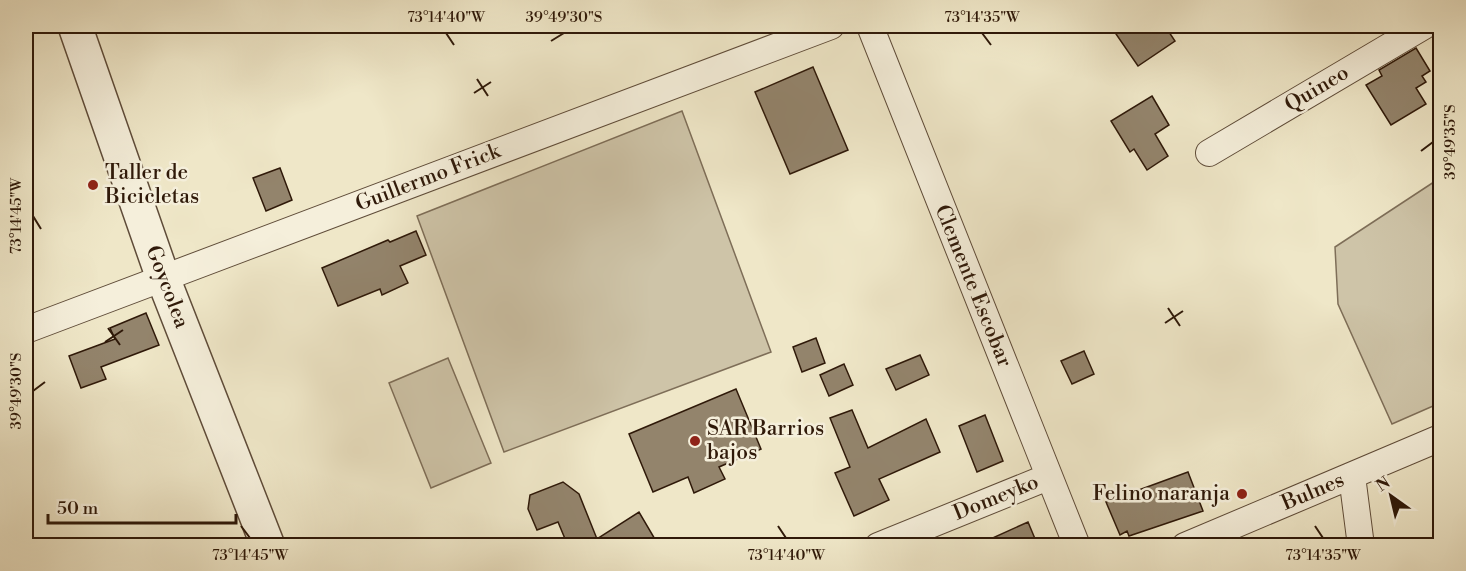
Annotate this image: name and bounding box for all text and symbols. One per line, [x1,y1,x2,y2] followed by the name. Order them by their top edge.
[407,8,485,27] text: 73°14'40"W
[526,8,602,27] text: 39°49'30"S
[944,8,1020,27] text: 73°14'35"W
[1280,60,1354,118] street label: Quineo
[1441,104,1460,180] text: 39°49'35"S
[352,138,505,218] street label: Guillermo Frick
[104,160,199,210] place label: Taller de Bicicletas
[7,178,26,254] text: 73°14'45"W
[86,178,100,192] marker: Taller de Bicicletas
[929,201,1017,371] street label: Clemente Escobar
[139,242,195,332] street label: Goycolea
[7,353,26,429] text: 39°49'30"S
[707,416,824,466] place label: SAR Barrios bajos
[688,434,702,448] marker: SAR Barrios bajos
[1361,466,1421,526] north arrow
[1277,467,1348,517] street label: Bulnes
[950,469,1042,527] street label: Domeyko
[1372,472,1394,496] text: N
[1092,481,1230,507] place label: Felino naranja
[48,487,236,525] scale bar
[1235,487,1249,501] marker: Felino naranja
[57,497,99,520] text: 50 m
[212,546,288,565] text: 73°14'45"W
[747,546,825,565] text: 73°14'40"W
[1285,546,1361,565] text: 73°14'35"W

